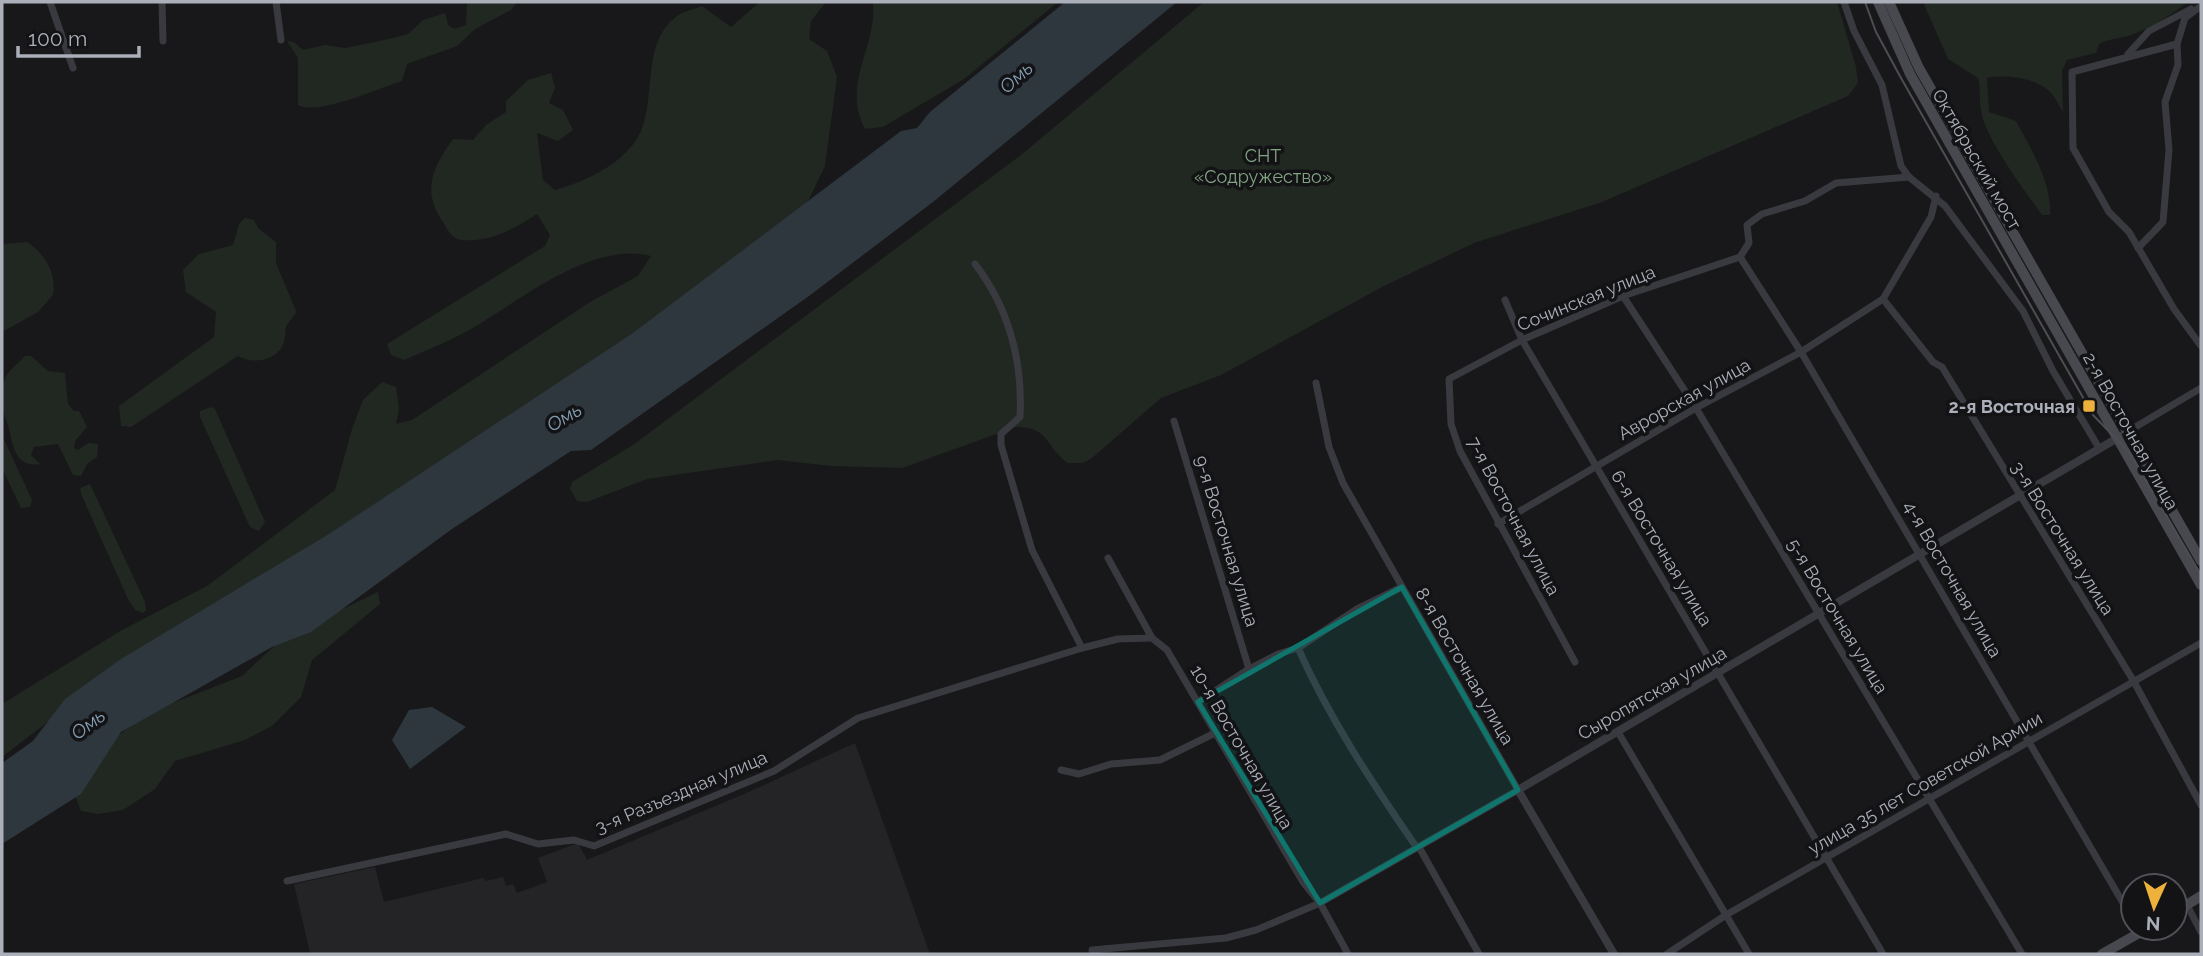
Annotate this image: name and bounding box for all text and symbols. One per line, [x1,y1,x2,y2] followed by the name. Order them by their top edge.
[18,14,138,58] scale bar
[28,26,87,51] text: 100 m
[995,56,1037,98] water label: Омь
[1928,85,2026,233] street label: Октябрьский мост
[1194,145,1332,187] park label: СНТ «Содружество»
[1514,261,1658,335] street label: Сочинская улица
[2079,349,2183,513] street label: 2-я Восточная улица
[1614,354,1754,444] street label: Аврорская улица
[1949,396,2075,417] place label: 2-я Восточная
[542,398,586,436] water label: Омь
[2081,398,2097,414] marker: 2-я Восточная
[1463,433,1565,599] street label: 7-я Восточная улица
[1191,453,1263,629] street label: 9-я Восточная улица
[2007,457,2119,619] street label: 3-я Восточная улица
[1607,466,1717,630] street label: 6-я Восточная улица
[1900,497,2006,661] street label: 4-я Восточная улица
[1783,535,1893,697] street label: 5-я Восточная улица
[1411,584,1519,748] street label: 8-я Восточная улица
[1574,642,1730,744] street label: Сыропятская улица
[1186,661,1298,833] street label: 10-я Восточная улица
[67,704,109,744] water label: Омь
[1804,707,2046,859] street label: улица 35 лет Советской Армии
[592,746,770,838] street label: 3-я Разъездная улица
[2119,872,2189,942] north arrow
[2145,913,2161,935] text: N

